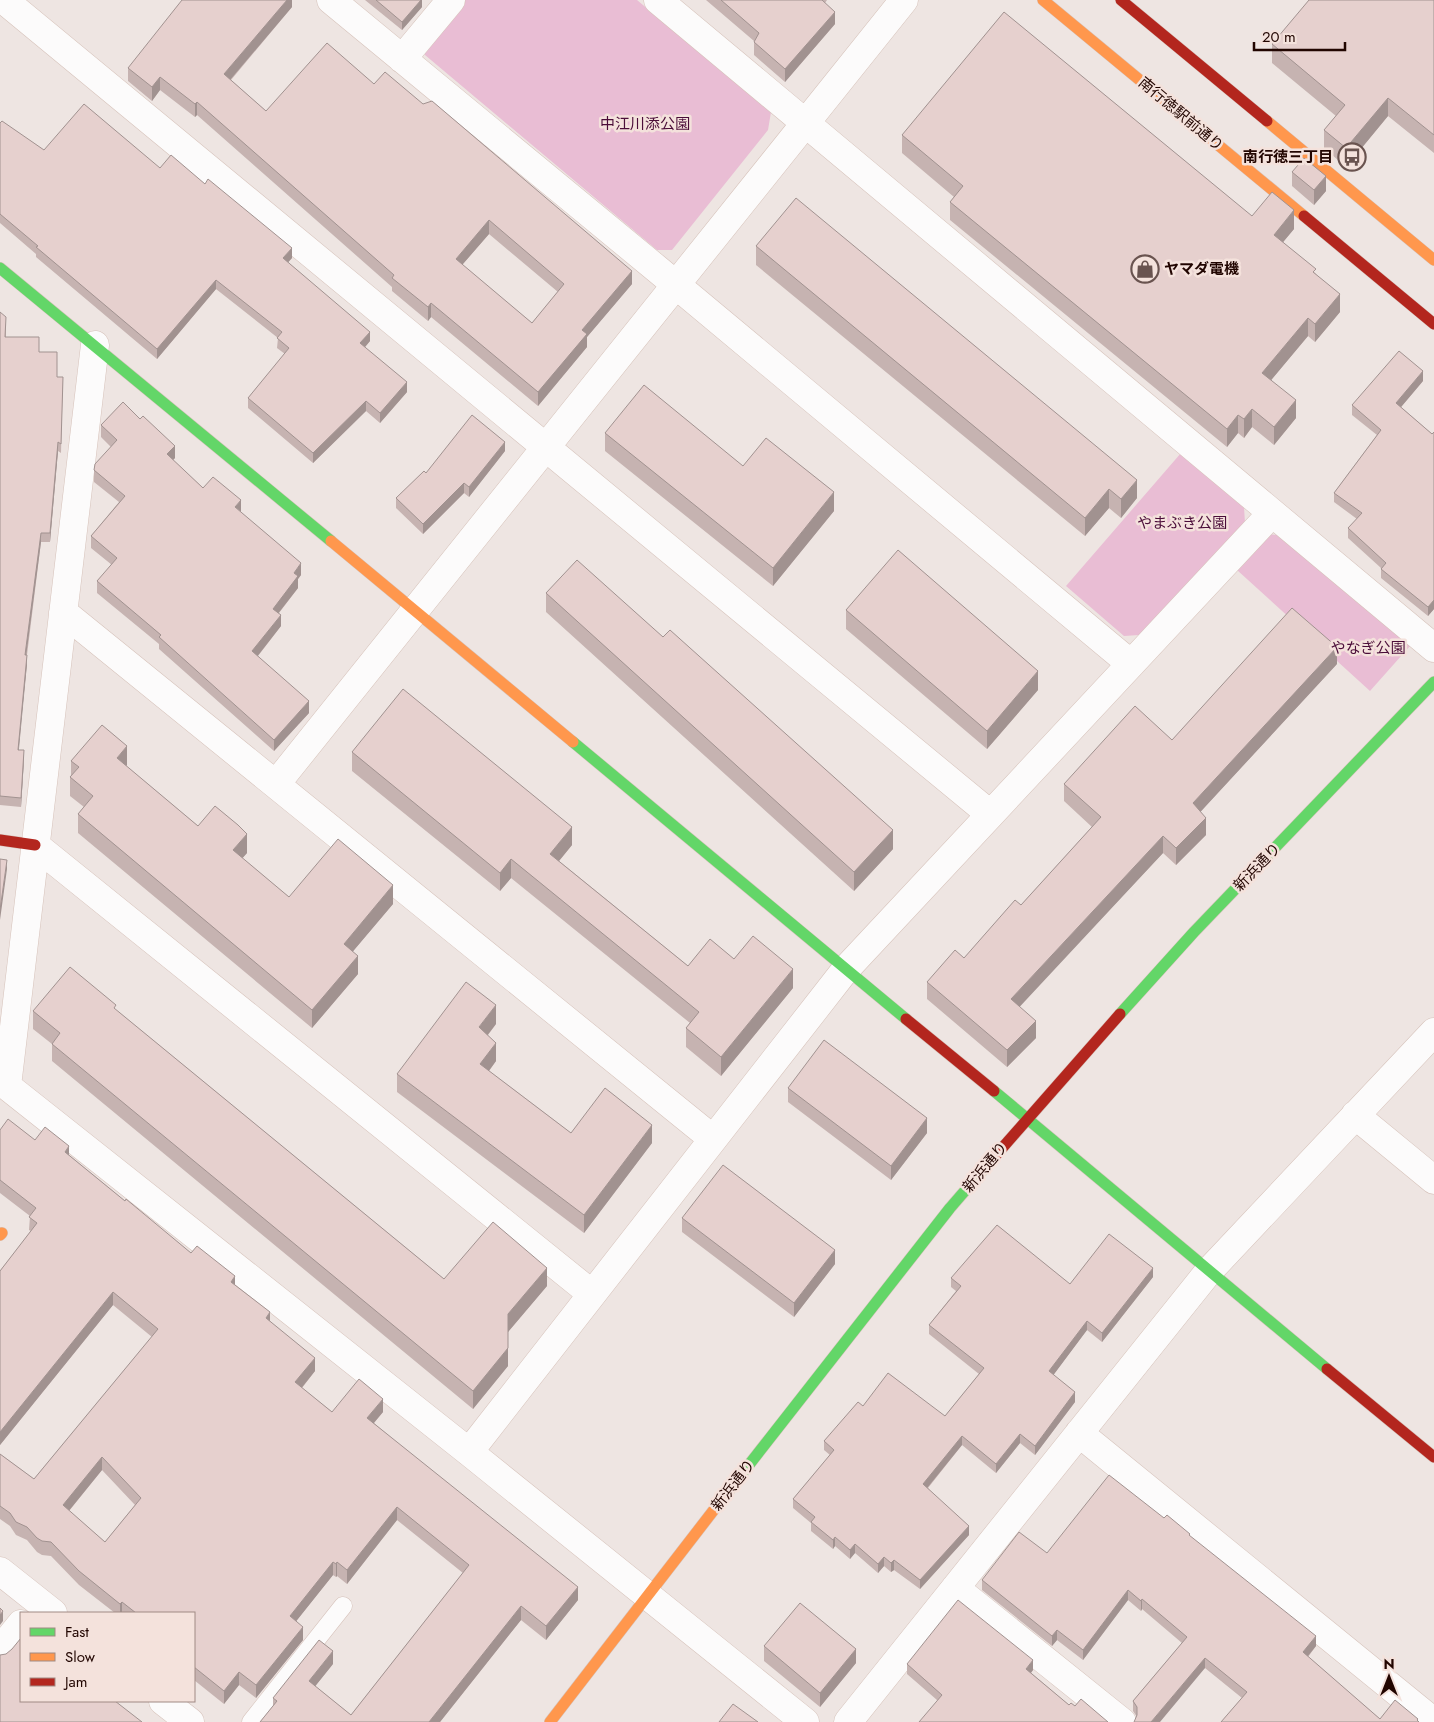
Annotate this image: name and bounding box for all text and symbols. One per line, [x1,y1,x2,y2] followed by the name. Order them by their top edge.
[1254,20,1345,52] scale bar
[1262,26,1296,48] text: 20 m
[1134,72,1228,156] street label: 南行徳駅前通り
[600,113,690,135] park label: 中江川添公園
[1337,142,1367,172] bus stop icon: 南行徳三丁目
[1243,146,1333,168] place label: 南行徳三丁目
[1130,254,1160,284] shop icon: ヤマダ電機
[1164,258,1239,280] place label: ヤマダ電機
[1137,512,1227,534] park label: やまぶき公園
[1330,637,1406,659] park label: やなぎ公園
[1228,838,1286,896] street label: 新浜通り
[957,1137,1013,1197] street label: 新浜通り
[706,1455,760,1515] street label: 新浜通り
[20,1612,195,1702] legend
[65,1621,89,1643] text: Fast
[65,1646,96,1668] text: Slow
[1364,1652,1414,1702] north arrow
[1383,1654,1395,1674] text: N
[63,1671,88,1693] text: Jam

